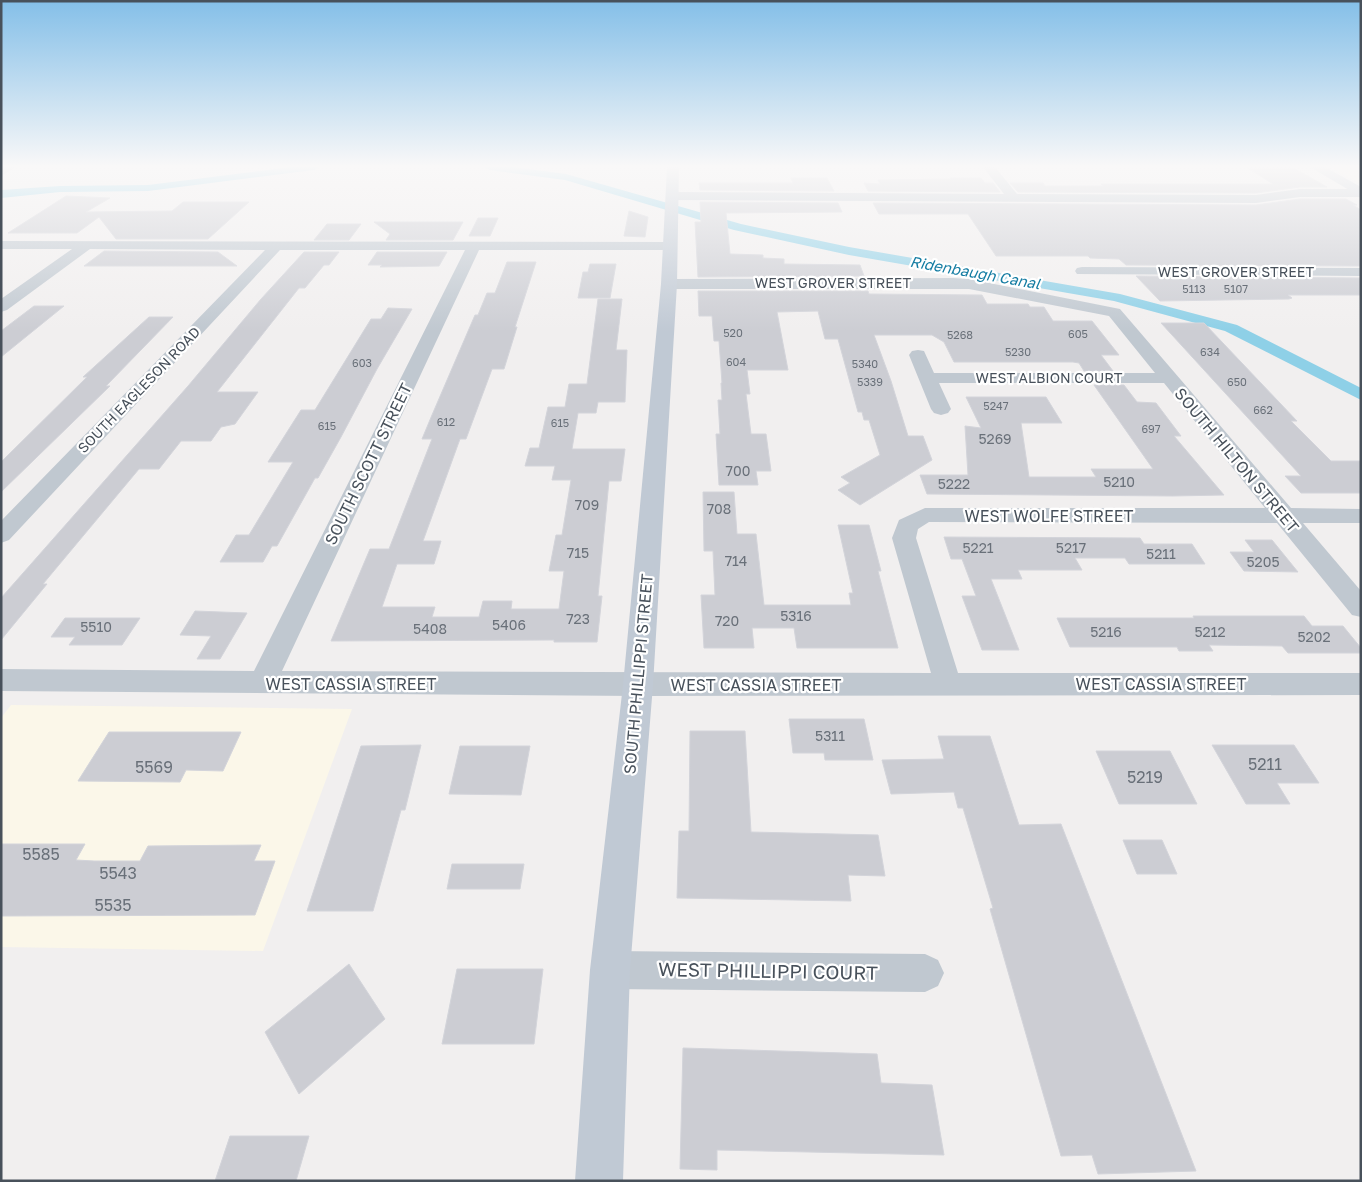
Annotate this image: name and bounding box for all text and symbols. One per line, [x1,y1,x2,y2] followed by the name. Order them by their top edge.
[909,252,1043,293] water label: Ridenbaugh Canal
[1158,263,1314,280] street label: WEST GROVER STREET
[755,274,911,291] street label: WEST GROVER STREET
[1182,282,1206,295] house number: 5113
[1224,282,1248,295] house number: 5107
[74,323,203,456] street label: SOUTH EAGLESON ROAD
[723,326,743,339] house number: 520
[1068,327,1088,340] house number: 605
[947,328,973,341] house number: 5268
[1005,345,1031,358] house number: 5230
[1200,345,1220,358] house number: 634
[726,355,746,368] house number: 604
[352,356,372,369] house number: 603
[852,357,878,370] house number: 5340
[976,369,1123,386] street label: WEST ALBION COURT
[857,375,883,388] house number: 5339
[1227,375,1247,388] house number: 650
[320,380,416,548] street label: SOUTH SCOTT STREET
[1171,383,1304,537] street label: SOUTH HILTON STREET
[983,399,1009,412] house number: 5247
[1253,403,1273,416] house number: 662
[437,415,455,428] house number: 612
[551,416,569,429] house number: 615
[318,419,336,432] house number: 615
[1141,422,1161,435] house number: 697
[978,430,1012,447] house number: 5269
[726,462,750,479] house number: 700
[1103,473,1135,490] house number: 5210
[938,475,970,492] house number: 5222
[575,496,599,513] house number: 709
[707,500,731,517] house number: 708
[964,506,1134,526] street label: WEST WOLFE STREET
[962,539,994,556] house number: 5221
[1056,539,1086,556] house number: 5217
[567,544,589,561] house number: 715
[1146,545,1176,562] house number: 5211
[725,552,747,569] house number: 714
[1246,553,1280,570] house number: 5205
[619,573,657,775] street label: SOUTH PHILLIPPI STREET
[780,607,812,624] house number: 5316
[566,610,590,627] house number: 723
[715,612,739,629] house number: 720
[492,616,526,633] house number: 5406
[80,618,112,635] house number: 5510
[413,620,447,637] house number: 5408
[1090,623,1122,640] house number: 5216
[1194,623,1226,640] house number: 5212
[1297,628,1331,645] house number: 5202
[266,674,437,694] street label: WEST CASSIA STREET
[1076,674,1247,694] street label: WEST CASSIA STREET
[671,675,842,695] street label: WEST CASSIA STREET
[815,727,845,744] house number: 5311
[1248,754,1282,774] house number: 5211
[135,757,173,777] house number: 5569
[1127,767,1163,787] house number: 5219
[22,844,60,864] house number: 5585
[99,863,137,883] house number: 5543
[94,895,132,915] house number: 5535
[658,957,878,984] street label: WEST PHILLIPPI COURT

